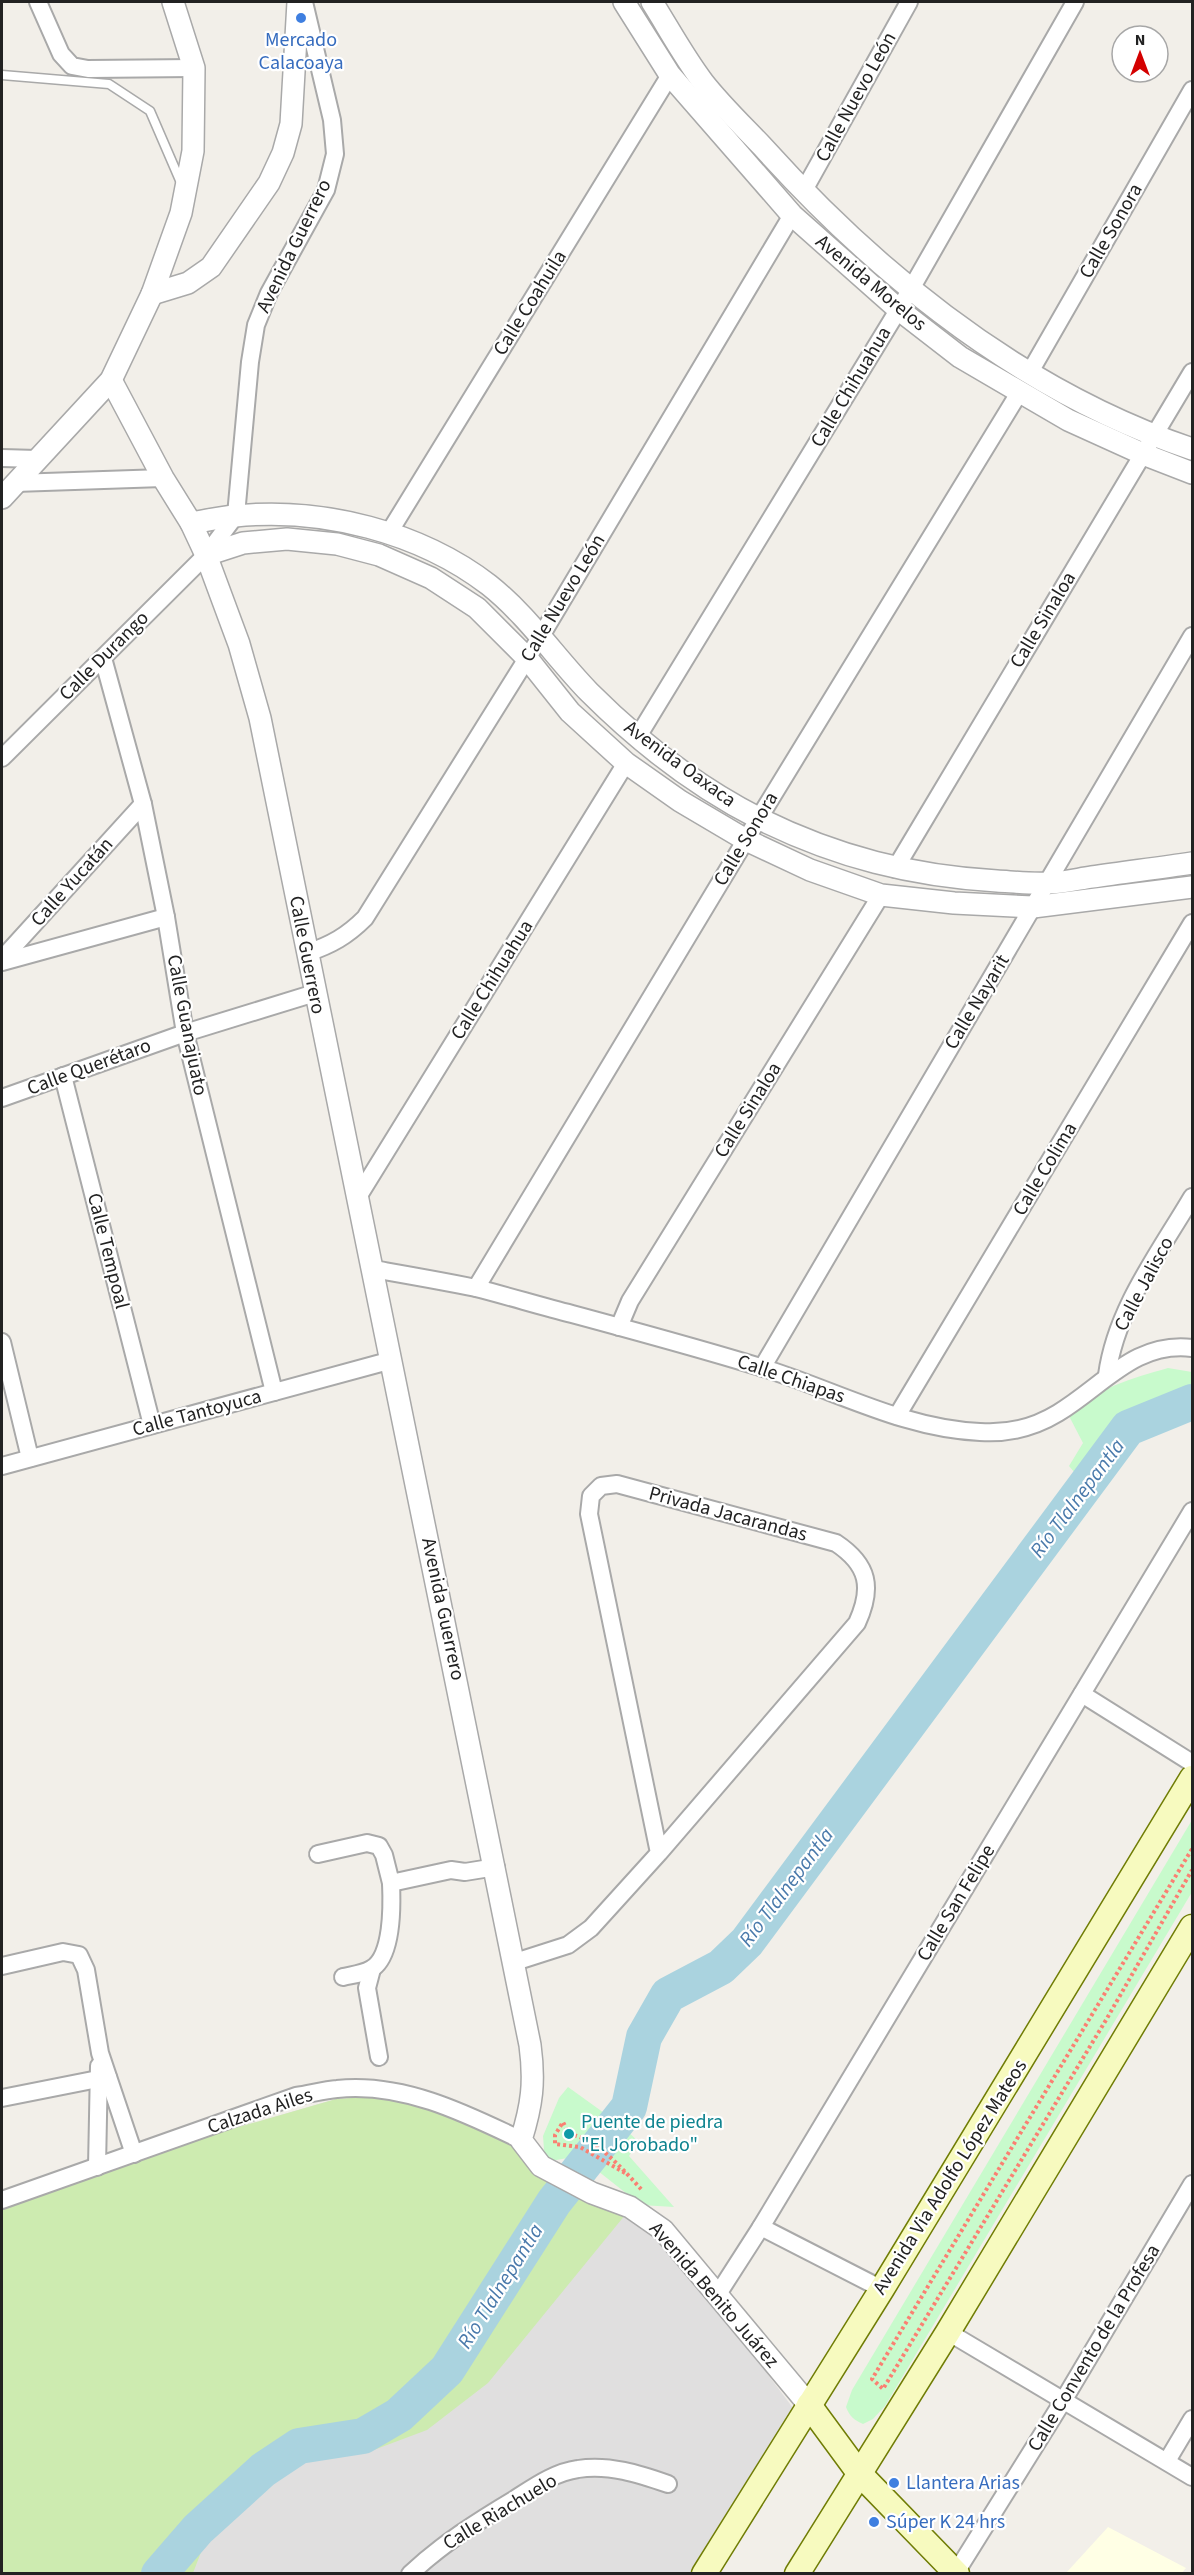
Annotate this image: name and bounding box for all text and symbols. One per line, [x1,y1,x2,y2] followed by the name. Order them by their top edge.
[294,11,308,25] marker: Mercado Calacoaya
[1110,24,1170,84] north arrow
[258,26,344,77] place label: Mercado Calacoaya
[809,27,903,167] street label: Calle Nuevo León
[1135,29,1145,51] text: N
[250,175,338,317] street label: Avenida Guerrero
[1073,178,1149,284] street label: Calle Sonora
[809,228,933,338] street label: Avenida Morelos
[486,245,574,361] street label: Calle Coahuila
[804,321,898,453] street label: Calle Chihuahua
[514,529,612,667] street label: Calle Nuevo León
[1003,567,1083,673] street label: Calle Sinaloa
[53,605,155,707] street label: Calle Durango
[618,714,742,814] street label: Avenida Oaxaca
[707,787,785,891] street label: Calle Sonora
[24,831,120,933] street label: Calle Yucatán
[282,893,332,1017] street label: Calle Guerrero
[444,915,540,1045] street label: Calle Chihuahua
[938,949,1016,1055] street label: Calle Nayarit
[160,952,214,1098] street label: Calle Guanajuato
[23,1032,155,1102] street label: Calle Querétaro
[708,1057,788,1163] street label: Calle Sinaloa
[1006,1117,1084,1221] street label: Calle Colima
[80,1190,136,1312] street label: Calle Tempoal
[1107,1232,1181,1336] street label: Calle Jalisco
[733,1347,849,1411] street label: Calle Chiapas
[129,1382,265,1444] street label: Calle Tantoyuca
[1022,1432,1132,1564] water label: Río Tlalnepantla
[646,1479,810,1549] street label: Privada Jacarandas
[414,1535,472,1683] street label: Avenida Guerrero
[731,1821,841,1953] water label: Río Tlalnepantla
[910,1839,1002,1967] street label: Calle San Felipe
[866,2054,1034,2300] street label: Avenida Via Adolfo López Mateos
[204,2081,316,2141] street label: Calzada Ailes
[581,2108,723,2159] place label: Puente de piedra "El Jorobado"
[562,2127,576,2141] marker: Puente de piedra "El Jorobado"
[643,2216,785,2374] street label: Avenida Benito Juárez
[450,2218,550,2354] water label: Río Tlalnepantla
[1021,2239,1167,2457] street label: Calle Convento de la Profesa
[438,2467,562,2557] street label: Calle Riachuelo
[906,2469,1020,2497] place label: Llantera Arias
[887,2476,901,2490] marker: Llantera Arias
[886,2508,1005,2536] place label: Súper K 24 hrs
[867,2515,881,2529] marker: Súper K 24 hrs

